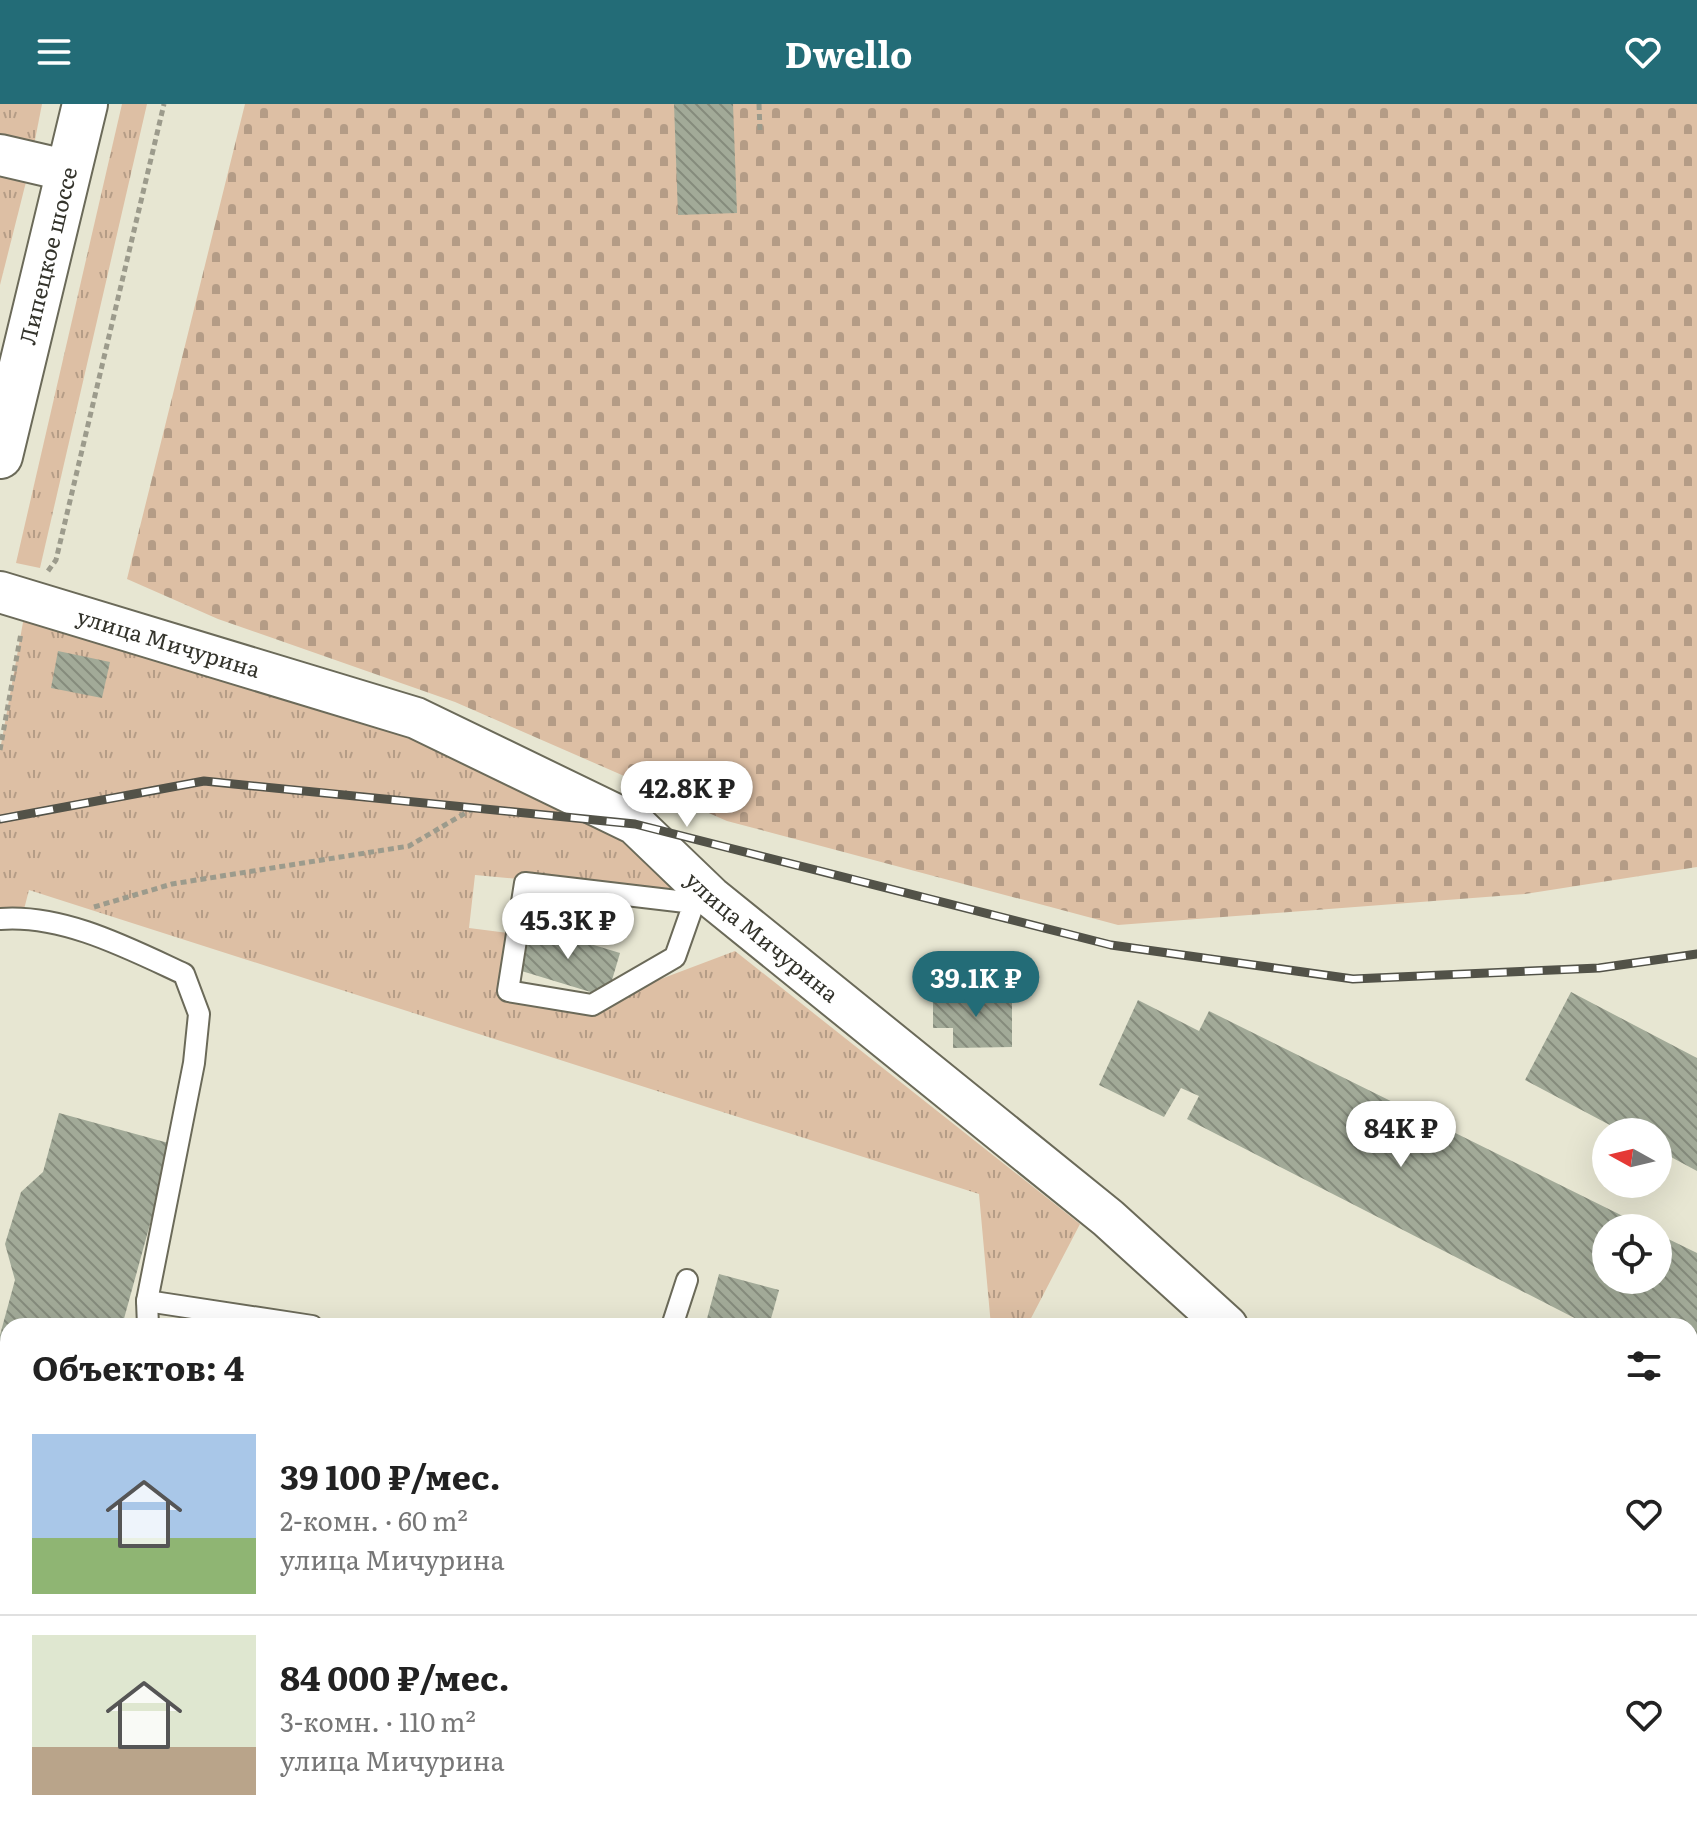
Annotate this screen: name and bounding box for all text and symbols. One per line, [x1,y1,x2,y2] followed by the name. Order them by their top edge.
[784,26,913,79] text: Dwello
[32,30,76,74] icon: menu
[1621,30,1665,74] icon: heart
[10,163,84,348] street label: Липецкое шоссе
[73,598,265,685] street label: улица Мичурина
[613,761,761,829] pin: 42.8K ₽
[639,767,735,806] text: 42.8K ₽
[679,863,847,1009] street label: улица Мичурина
[494,893,642,961] pin: 45.3K ₽
[520,899,616,938] text: 45.3K ₽
[902,951,1050,1019] pin: 39.1K ₽
[930,957,1022,996] text: 39.1K ₽
[1345,1101,1457,1169] pin: 84K ₽
[1364,1107,1438,1146] text: 84K ₽
[1592,1118,1672,1198] north arrow
[1592,1118,1672,1294] map controls
[1592,1214,1672,1294] button: locate
[32,1341,244,1391] text: Объектов: 4
[1622,1344,1666,1388] icon: filters
[280,1450,501,1500] text: 39 100 ₽/мес.
[96,1466,192,1562] icon: home
[1622,1492,1666,1536] icon: heart
[280,1500,468,1539] text: 2-комн. · 60 m²
[280,1539,504,1578] text: улица Мичурина
[280,1651,510,1701] text: 84 000 ₽/мес.
[96,1667,192,1763] icon: home
[1622,1693,1666,1737] icon: heart
[280,1701,476,1740] text: 3-комн. · 110 m²
[280,1740,504,1779] text: улица Мичурина

